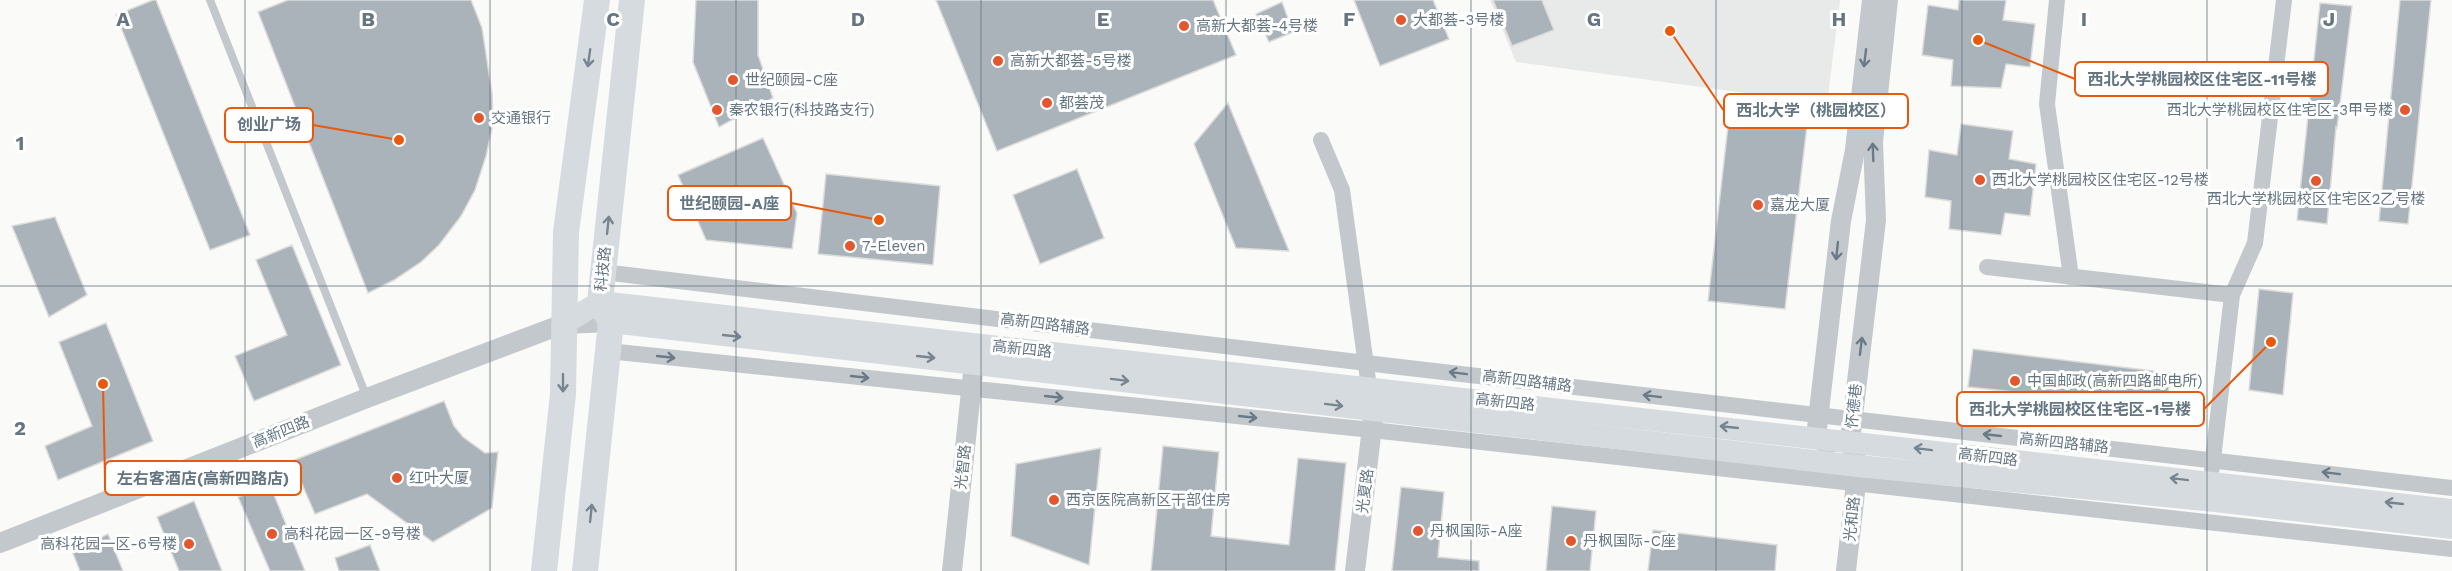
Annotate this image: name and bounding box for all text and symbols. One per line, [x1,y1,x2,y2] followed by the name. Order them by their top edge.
[116,7,130,31] text: A
[361,7,375,31] text: B
[606,7,620,31] text: C
[851,7,865,31] text: D
[1097,7,1109,31] text: E
[1343,7,1355,31] text: F
[1587,7,1601,31] text: G
[1832,7,1846,31] text: H
[2081,7,2087,31] text: I
[2323,7,2335,31] text: J
[1413,11,1504,29] place label: 大都荟-3号楼
[1394,13,1408,27] marker: 大都荟-3号楼
[1196,17,1318,35] place label: 高新大都荟-4号楼
[1177,19,1191,33] marker: 高新大都荟-4号楼
[583,48,594,67] one-way arrow
[1859,48,1870,68] one-way arrow
[1010,52,1131,70] place label: 高新大都荟-5号楼
[991,54,1005,68] marker: 高新大都荟-5号楼
[2075,62,2328,96] callout: 西北大学桃园校区住宅区-11号楼
[2087,70,2317,89] text: 西北大学桃园校区住宅区-11号楼
[745,71,838,89] place label: 世纪颐园-C座
[726,73,740,87] marker: 世纪颐园-C座
[1059,94,1104,112] place label: 都荟茂
[1724,94,1908,128] callout: 西北大学（桃园校区）
[1040,96,1054,110] marker: 都荟茂
[729,101,875,119] place label: 秦农银行(科技路支行)
[1736,101,1896,120] text: 西北大学（桃园校区）
[2167,101,2393,119] place label: 西北大学桃园校区住宅区-3甲号楼
[710,103,724,117] marker: 秦农银行(科技路支行)
[2398,103,2412,117] marker: 西北大学桃园校区住宅区-3甲号楼
[225,108,313,142] callout: 创业广场
[491,109,551,127] place label: 交通银行
[472,111,486,125] marker: 交通银行
[237,115,301,134] text: 创业广场
[16,131,24,155] text: 1
[1868,143,1879,163] one-way arrow
[1992,171,2209,189] place label: 西北大学桃园校区住宅区-12号楼
[1973,173,1987,187] marker: 西北大学桃园校区住宅区-12号楼
[2309,174,2323,188] marker: 西北大学桃园校区住宅区2乙号楼
[668,186,791,220] callout: 世纪颐园-A座
[2207,190,2425,208] place label: 西北大学桃园校区住宅区2乙号楼
[679,194,779,213] text: 世纪颐园-A座
[1770,196,1830,214] place label: 嘉龙大厦
[1751,198,1765,212] marker: 嘉龙大厦
[603,216,614,236] one-way arrow
[862,237,926,255] place label: 7-Eleven
[843,239,857,253] marker: 7-Eleven
[1831,240,1842,260] one-way arrow
[592,246,614,292] street label: 科技路
[999,310,1091,338] street label: 高新四路辅路
[722,331,742,342] one-way arrow
[991,337,1053,361] street label: 高新四路
[1856,337,1867,357] one-way arrow
[656,352,676,363] one-way arrow
[915,352,935,363] one-way arrow
[1481,367,1573,395] street label: 高新四路辅路
[1449,368,1468,379] one-way arrow
[557,372,569,392] one-way arrow
[850,372,870,383] one-way arrow
[2027,372,2203,390] place label: 中国邮政(高新四路邮电所)
[2008,374,2022,388] marker: 中国邮政(高新四路邮电所)
[1109,375,1129,386] one-way arrow
[1843,383,1865,429] street label: 怀德巷
[1474,390,1536,414] street label: 高新四路
[1642,390,1662,401] one-way arrow
[1044,392,1064,403] one-way arrow
[1957,392,2204,426] callout: 西北大学桃园校区住宅区-1号楼
[1324,400,1344,411] one-way arrow
[1969,400,2191,419] text: 西北大学桃园校区住宅区-1号楼
[250,412,312,452] street label: 高新四路
[1238,412,1258,423] one-way arrow
[14,416,26,440] text: 2
[1720,421,1740,432] one-way arrow
[1982,429,2002,440] one-way arrow
[2018,429,2110,457] street label: 高新四路辅路
[1914,443,1933,454] one-way arrow
[952,444,974,490] street label: 光智路
[1957,444,2019,470] street label: 高新四路
[105,461,301,495] callout: 左右客酒店(高新四路店)
[1353,468,1377,514] street label: 光夏路
[2322,468,2342,479] one-way arrow
[117,469,289,488] text: 左右客酒店(高新四路店)
[409,469,469,487] place label: 红叶大厦
[390,471,404,485] marker: 红叶大厦
[2170,473,2190,484] one-way arrow
[1066,491,1231,509] place label: 西京医院高新区干部住房
[1047,493,1061,507] marker: 西京医院高新区干部住房
[1841,496,1863,542] street label: 光和路
[2384,497,2404,508] one-way arrow
[586,503,597,523] one-way arrow
[1430,522,1523,540] place label: 丹枫国际-A座
[1411,524,1425,538] marker: 丹枫国际-A座
[284,525,421,543] place label: 高科花园一区-9号楼
[265,527,279,541] marker: 高科花园一区-9号楼
[1583,532,1676,550] place label: 丹枫国际-C座
[1564,534,1578,548] marker: 丹枫国际-C座
[40,535,177,553] place label: 高科花园一区-6号楼
[182,537,196,551] marker: 高科花园一区-6号楼

